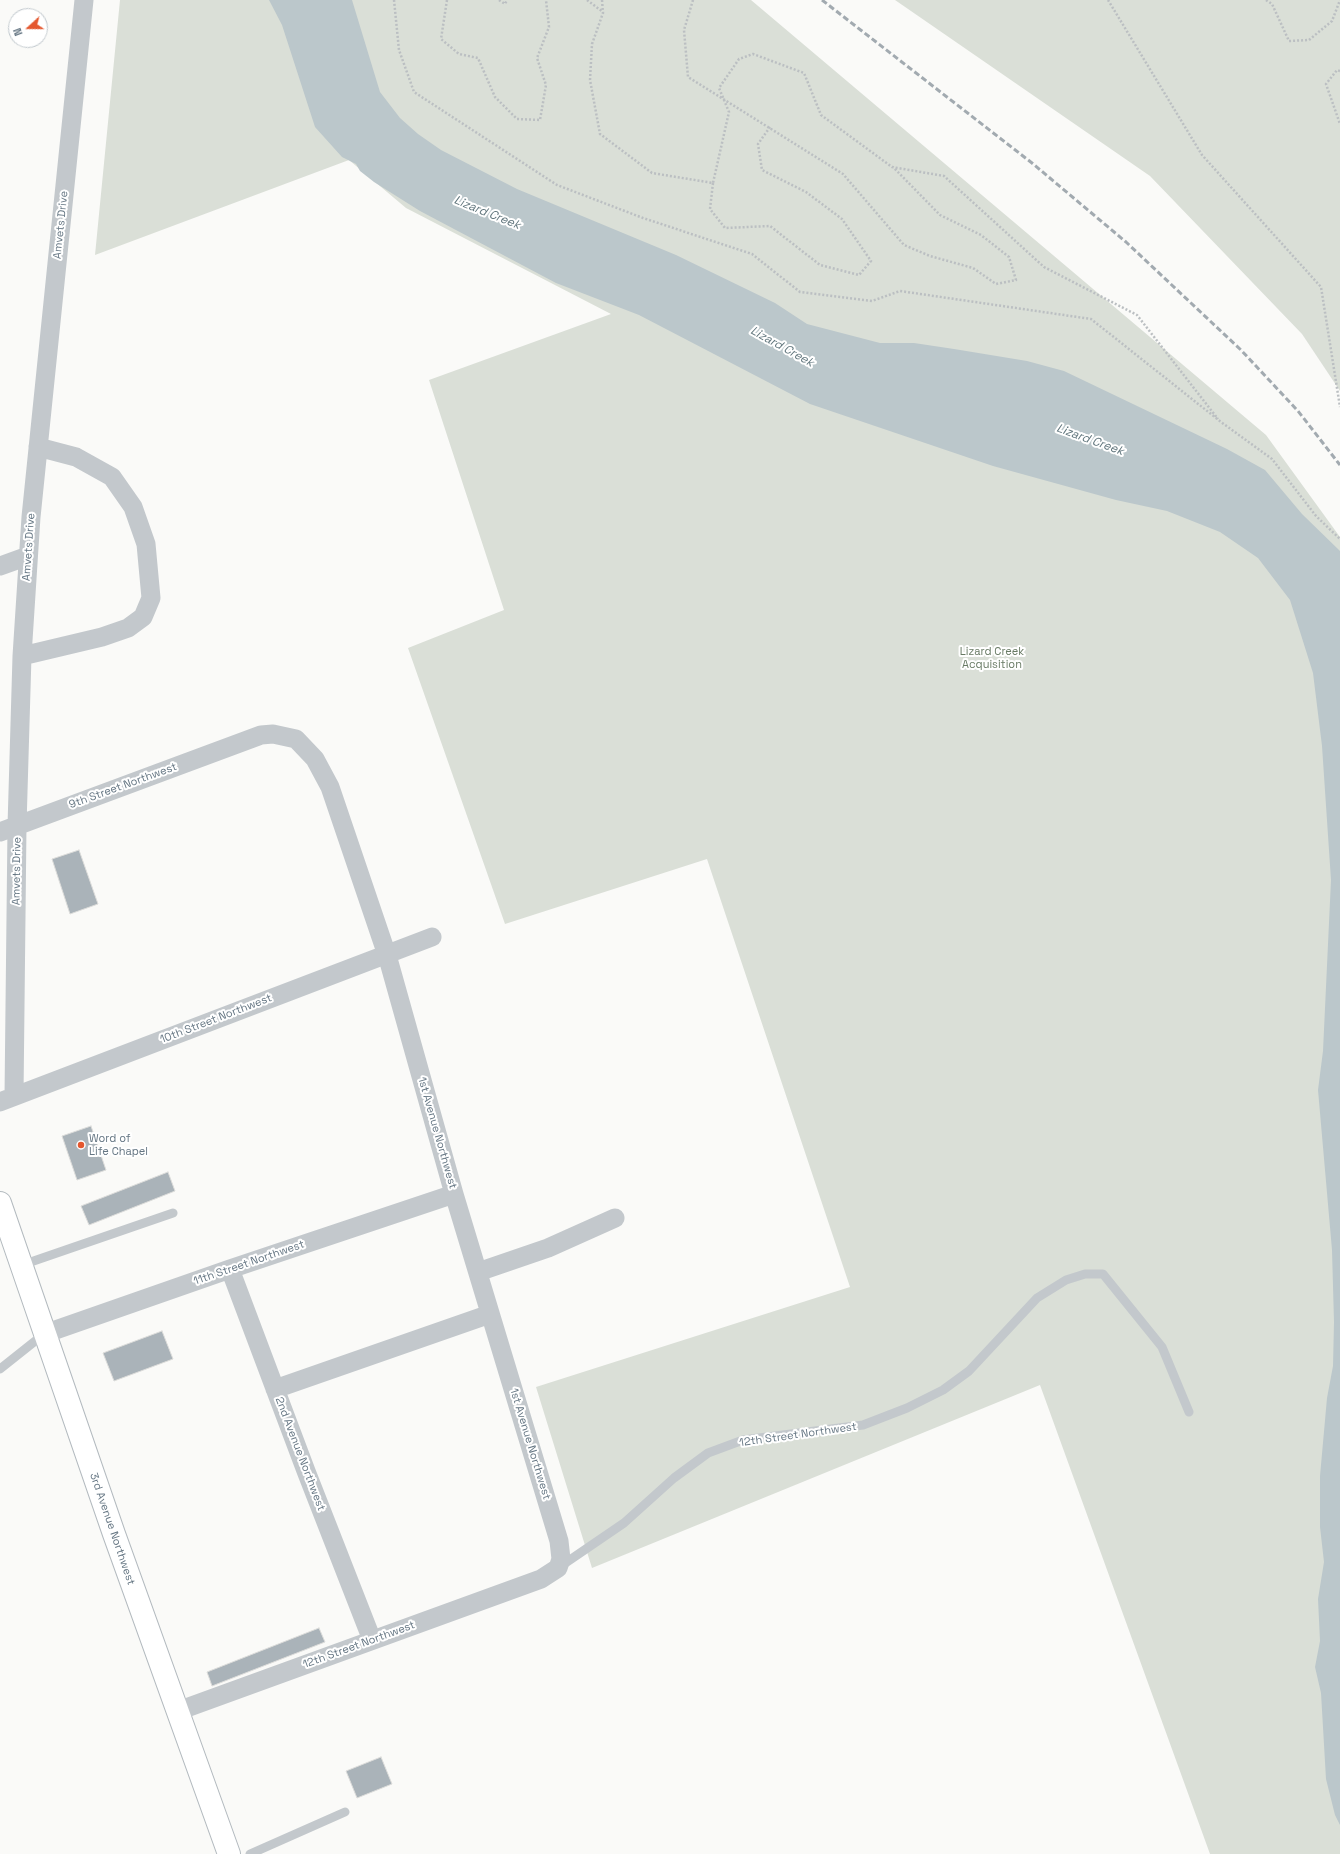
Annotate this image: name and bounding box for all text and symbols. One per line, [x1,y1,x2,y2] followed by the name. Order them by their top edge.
[8,8,48,48] north arrow
[10,26,26,38] text: N
[51,190,71,260] street label: Amvets Drive
[452,193,522,233] water label: Lizard Creek
[748,324,816,370] water label: Lizard Creek
[1054,421,1126,459] water label: Lizard Creek
[20,512,38,582] street label: Amvets Drive
[960,645,1024,671] park label: Lizard Creek Acquisition
[67,760,179,812] street label: 9th Street Northwest
[10,837,24,905] street label: Amvets Drive
[158,992,274,1046] street label: 10th Street Northwest
[415,1076,459,1190] street label: 1st Avenue Northwest
[89,1132,148,1158] place label: Word of Life Chapel
[76,1140,86,1150] marker: Word of Life Chapel
[192,1238,306,1288] street label: 11th Street Northwest
[507,1387,553,1501] street label: 1st Avenue Northwest
[272,1395,328,1513] street label: 2nd Avenue Northwest
[739,1420,857,1450] street label: 12th Street Northwest
[87,1471,137,1587] street label: 3rd Avenue Northwest
[301,1619,417,1671] street label: 12th Street Northwest

